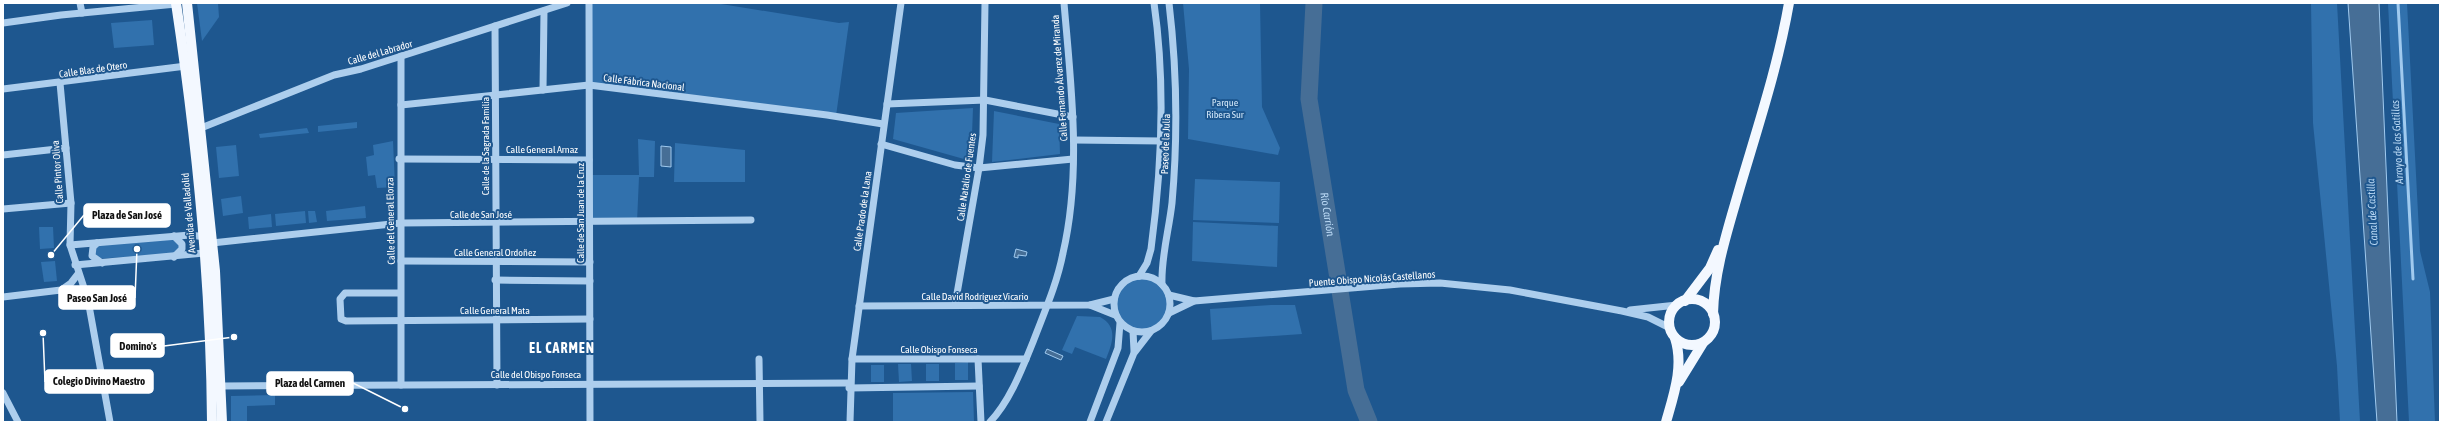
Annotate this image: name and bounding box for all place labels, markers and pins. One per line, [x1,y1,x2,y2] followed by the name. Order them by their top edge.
[84,204,170,227] callout: Plaza de San José
[59,286,135,309] callout: Paseo San José
[111,334,164,357] callout: Domino's
[45,370,153,393] callout: Colegio Divino Maestro
[267,372,353,395] callout: Plaza del Carmen

